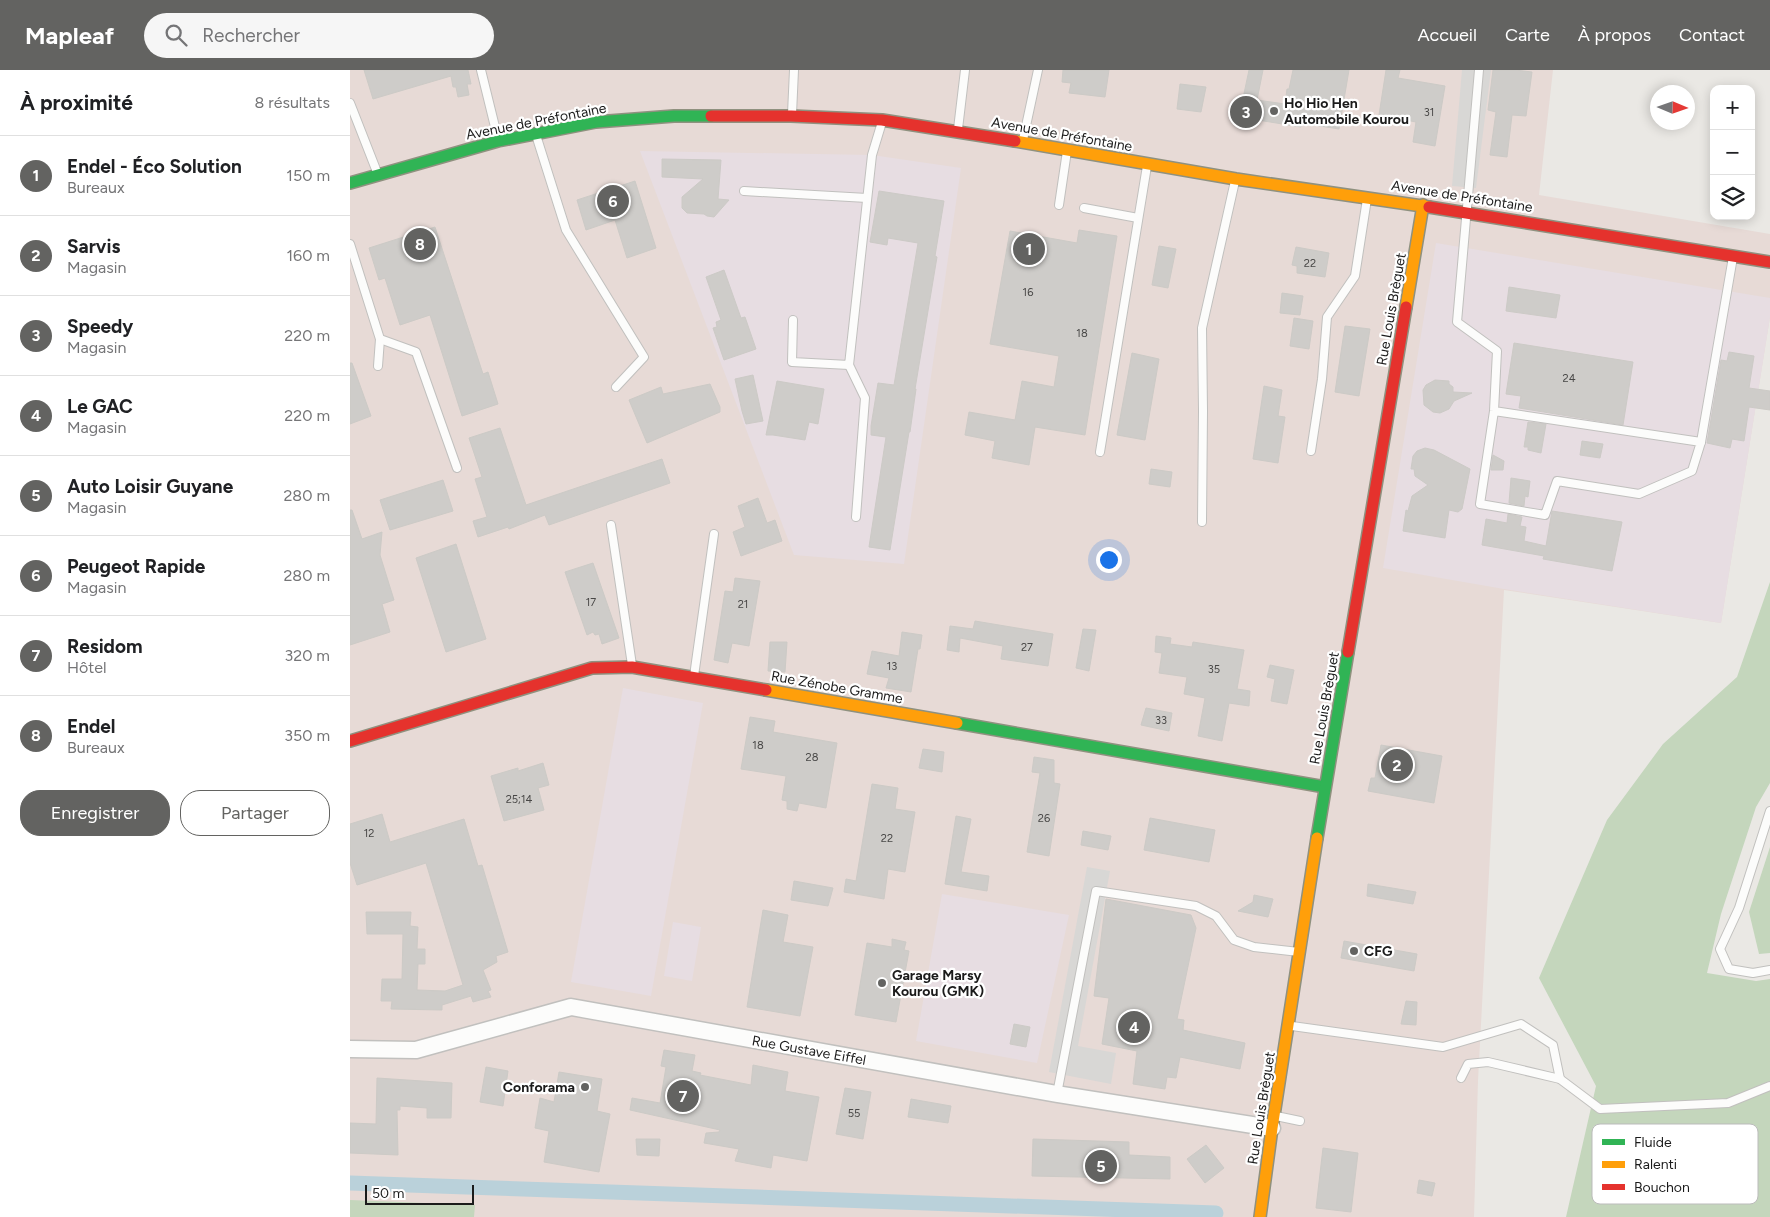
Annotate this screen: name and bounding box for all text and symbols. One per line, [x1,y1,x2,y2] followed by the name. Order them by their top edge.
[144,13,494,58] search box
[25,21,114,50] text: Mapleaf
[162,21,190,49] icon: search
[202,24,300,47] text: Rechercher
[1417,24,1477,46] text: Accueil
[1505,24,1550,46] text: Carte
[1578,24,1651,46] text: À propos
[1679,24,1745,46] text: Contact
[1650,85,1695,130] north arrow
[1710,85,1755,220] map controls
[1710,85,1755,130] button: +
[20,90,133,115] text: À proximité
[254,93,330,112] text: 8 résultats
[1230,93,1262,131] pin: 3
[1284,95,1409,128] place label: Ho Hio Hen Automobile Kourou
[464,99,608,143] street label: Avenue de Préfontaine
[1268,105,1280,117] marker: Ho Hio Hen Automobile Kourou
[1424,106,1434,119] house number: 31
[990,114,1134,155] street label: Avenue de Préfontaine
[1710,130,1755,175] button: −
[67,155,242,178] text: Endel - Éco Solution
[33,166,39,185] text: 1
[286,166,330,185] text: 150 m
[1710,175,1755,220] button: layers
[1390,177,1534,216] street label: Avenue de Préfontaine
[67,178,125,197] text: Bureaux
[597,182,629,220] pin: 6
[404,225,436,263] pin: 8
[1013,230,1045,268] pin: 1
[67,235,120,258] text: Sarvis
[31,246,41,265] text: 2
[287,246,330,265] text: 160 m
[1373,251,1410,367] street label: Rue Louis Brèguet
[1304,257,1316,270] house number: 22
[67,258,126,277] text: Magasin
[1023,286,1033,299] house number: 16
[67,315,133,338] text: Speedy
[32,326,40,345] text: 3
[284,326,330,345] text: 220 m
[1076,327,1088,340] house number: 18
[67,338,126,357] text: Magasin
[1563,372,1576,385] house number: 24
[67,395,133,418] text: Le GAC
[31,406,41,425] text: 4
[284,406,330,425] text: 220 m
[67,418,126,437] text: Magasin
[67,475,233,498] text: Auto Loisir Guyane
[31,486,41,505] text: 5
[283,486,330,505] text: 280 m
[67,498,126,517] text: Magasin
[1096,547,1122,573] your location
[67,555,205,578] text: Peugeot Rapide
[31,566,41,585] text: 6
[283,566,330,585] text: 280 m
[67,578,126,597] text: Magasin
[586,596,596,609] house number: 17
[738,598,748,611] house number: 21
[67,635,143,658] text: Residom
[1021,641,1033,654] house number: 27
[32,646,40,665] text: 7
[285,646,330,665] text: 320 m
[1306,650,1343,766] street label: Rue Louis Brèguet
[67,658,107,677] text: Hôtel
[887,660,897,673] house number: 13
[1208,663,1220,676] house number: 35
[770,668,904,708] street label: Rue Zénobe Gramme
[1155,714,1167,727] house number: 33
[67,715,116,738] text: Endel
[31,726,41,745] text: 8
[284,726,330,745] text: 350 m
[67,738,125,757] text: Bureaux
[752,739,764,752] house number: 18
[1381,746,1413,784] pin: 2
[806,751,819,764] house number: 28
[20,790,170,836] button: Enregistrer
[180,790,330,836] button: Partager
[506,793,533,806] house number: 25;14
[1038,812,1050,825] house number: 26
[364,827,374,840] house number: 12
[881,832,893,845] house number: 22
[1364,943,1393,960] place label: CFG
[1348,945,1360,957] marker: CFG
[892,967,984,1000] place label: Garage Marsy Kourou (GMK)
[876,977,888,989] marker: Garage Marsy Kourou (GMK)
[1118,1008,1150,1046] pin: 4
[750,1032,867,1069] street label: Rue Gustave Eiffel
[1244,1050,1279,1166] street label: Rue Louis Brèguet
[667,1077,699,1115] pin: 7
[503,1079,575,1096] place label: Conforama
[579,1081,591,1093] marker: Conforama
[848,1107,860,1120] house number: 55
[1592,1124,1758,1204] legend
[1634,1134,1672,1151] text: Fluide
[1085,1147,1117,1185] pin: 5
[1634,1156,1677,1173] text: Ralenti
[1634,1179,1690,1196] text: Bouchon
[365,1182,474,1205] scale bar
[372,1185,404,1202] text: 50 m

